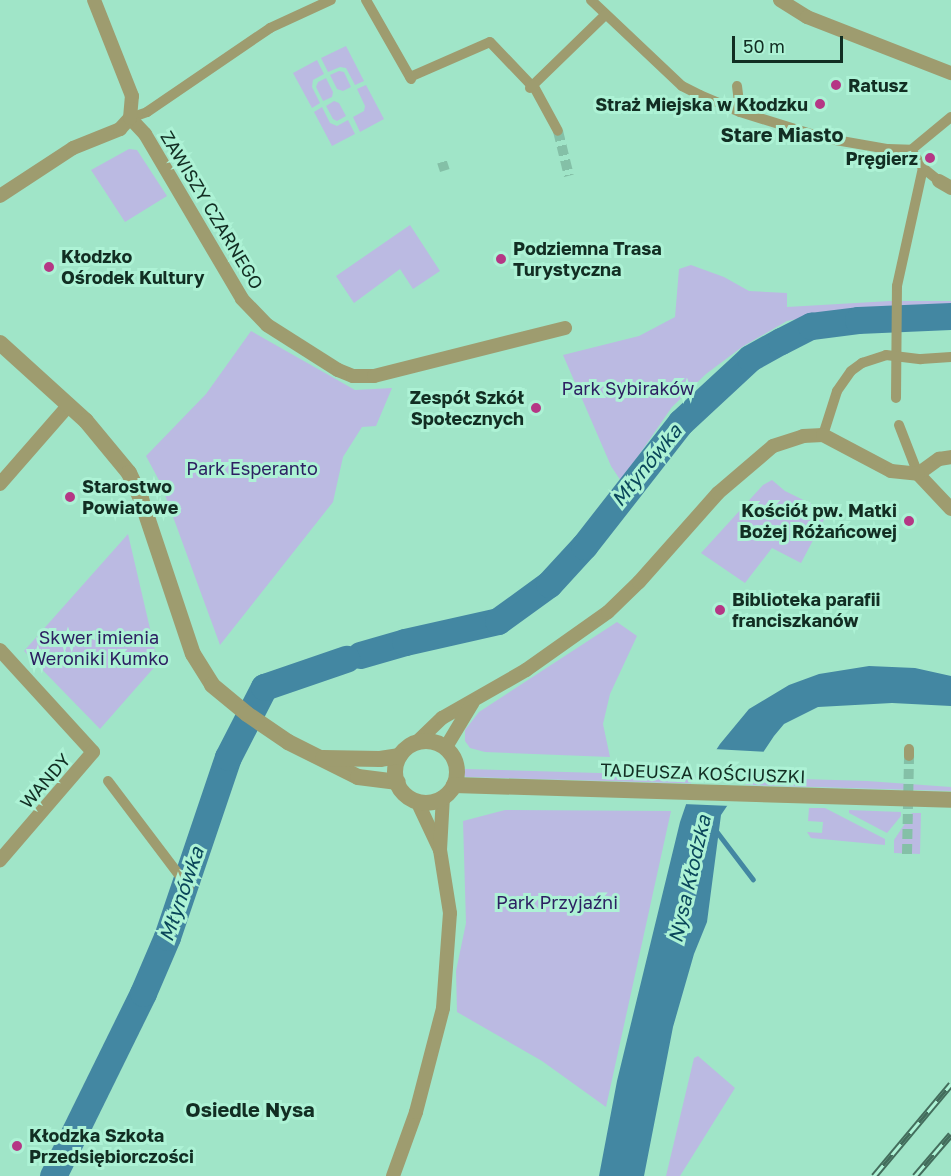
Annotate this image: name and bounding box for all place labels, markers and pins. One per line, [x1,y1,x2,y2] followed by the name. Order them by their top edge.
[848,74,908,96] place label: Ratusz
[829,78,843,92] marker: Ratusz
[595,93,808,115] place label: Straż Miejska w Kłodzku
[813,97,827,111] marker: Straż Miejska w Kłodzku
[846,147,918,169] place label: Pręgierz
[923,151,937,165] marker: Pręgierz
[513,238,662,280] place label: Podziemna Trasa Turystyczna
[61,246,204,288] place label: Kłodzko Ośrodek Kultury
[494,252,508,266] marker: Podziemna Trasa Turystyczna
[42,260,56,274] marker: Kłodzko Ośrodek Kultury
[410,387,524,430] place label: Zespół Szkół Społecznych
[529,401,543,415] marker: Zespół Szkół Społecznych
[82,476,178,518] place label: Starostwo Powiatowe
[63,490,77,504] marker: Starostwo Powiatowe
[739,500,897,542] place label: Kościół pw. Matki Bożej Różańcowej
[902,514,916,528] marker: Kościół pw. Matki Bożej Różańcowej
[732,589,881,632] place label: Biblioteka parafii franciszkanów
[713,603,727,617] marker: Biblioteka parafii franciszkanów
[29,1125,194,1168] place label: Kłodzka Szkoła Przedsiębiorczości
[10,1139,24,1153] marker: Kłodzka Szkoła Przedsiębiorczości

